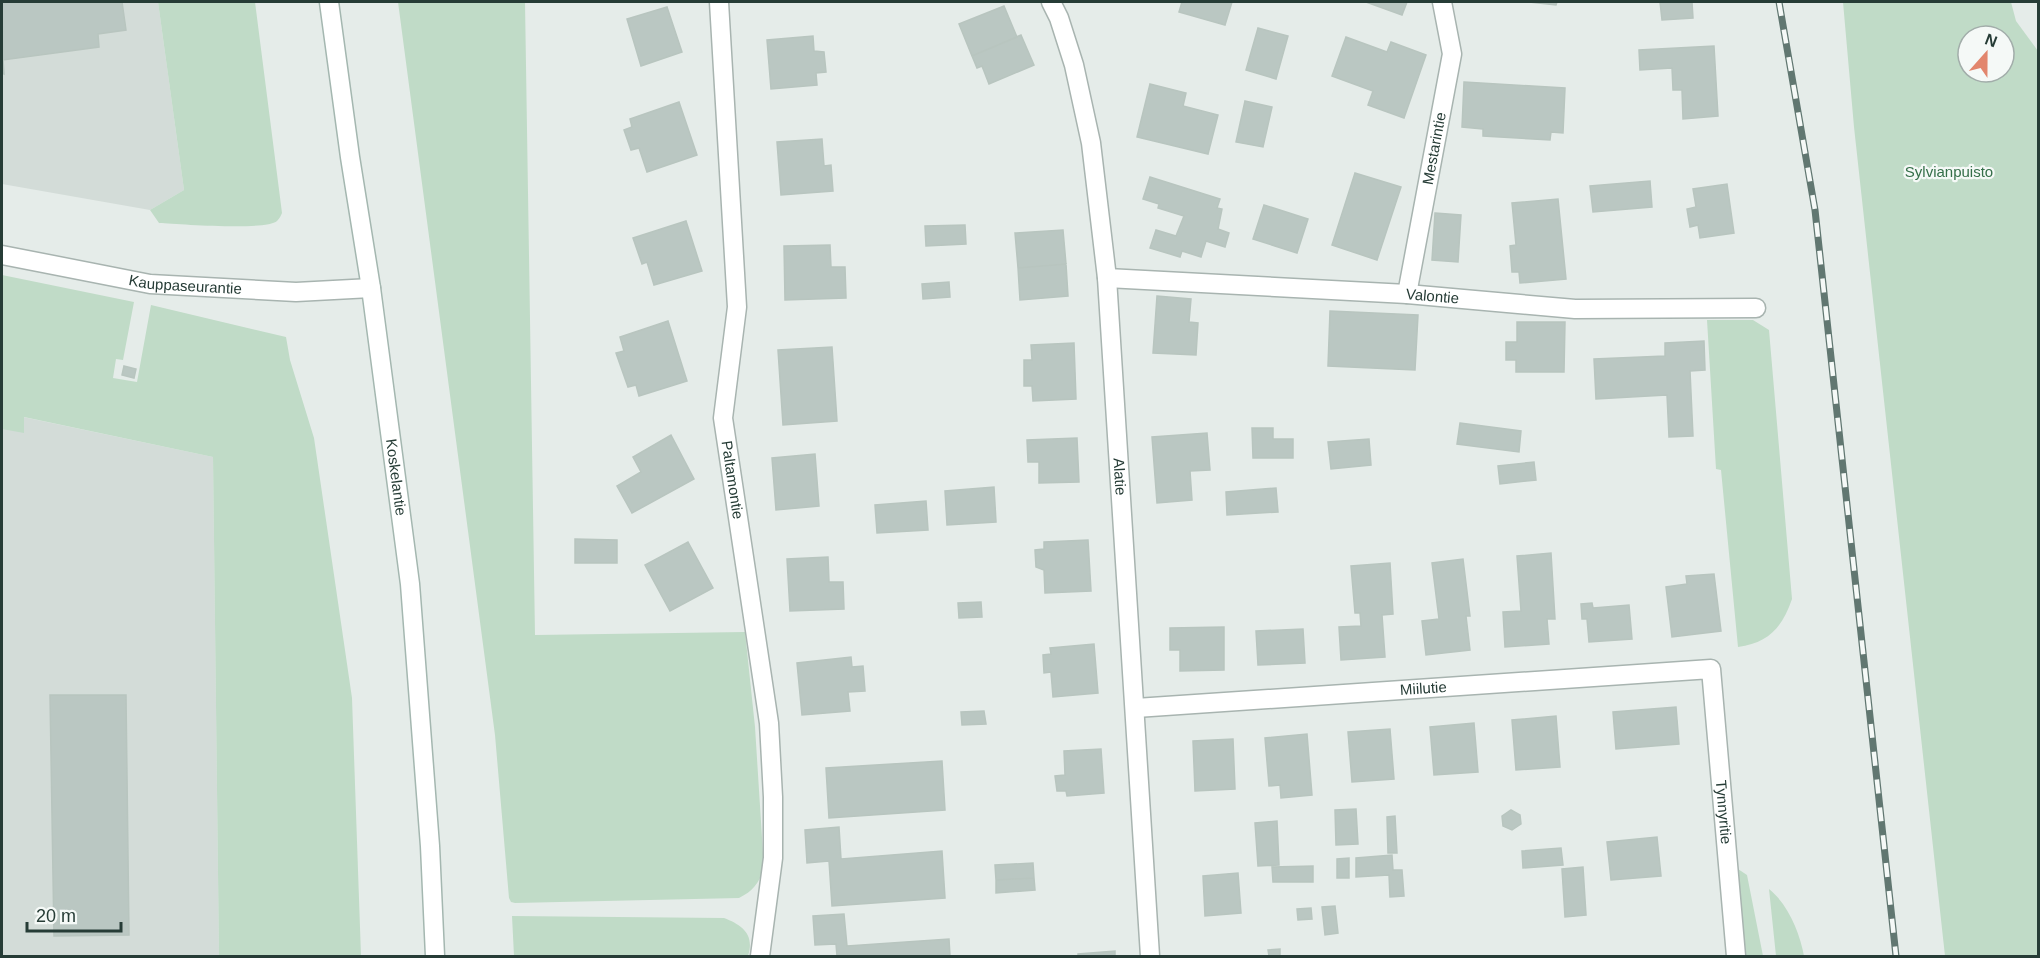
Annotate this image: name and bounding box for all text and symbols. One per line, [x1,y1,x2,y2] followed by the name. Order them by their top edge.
[1956,24,2016,84] north arrow
[1983,30,2000,50] text: N
[1419,111,1449,186] street label: Mestarintie
[1905,163,1993,180] park label: Sylvianpuisto
[127,271,242,297] street label: Kauppaseurantie
[1405,285,1460,307] street label: Valontie
[383,438,410,517] street label: Koskelantie
[719,439,747,520] street label: Paltamontie
[1110,457,1130,496] street label: Alatie
[1399,678,1447,698] street label: Miilutie
[1713,779,1735,845] street label: Tynnyritie
[27,895,122,933] scale bar
[36,906,76,926] text: 20 m

